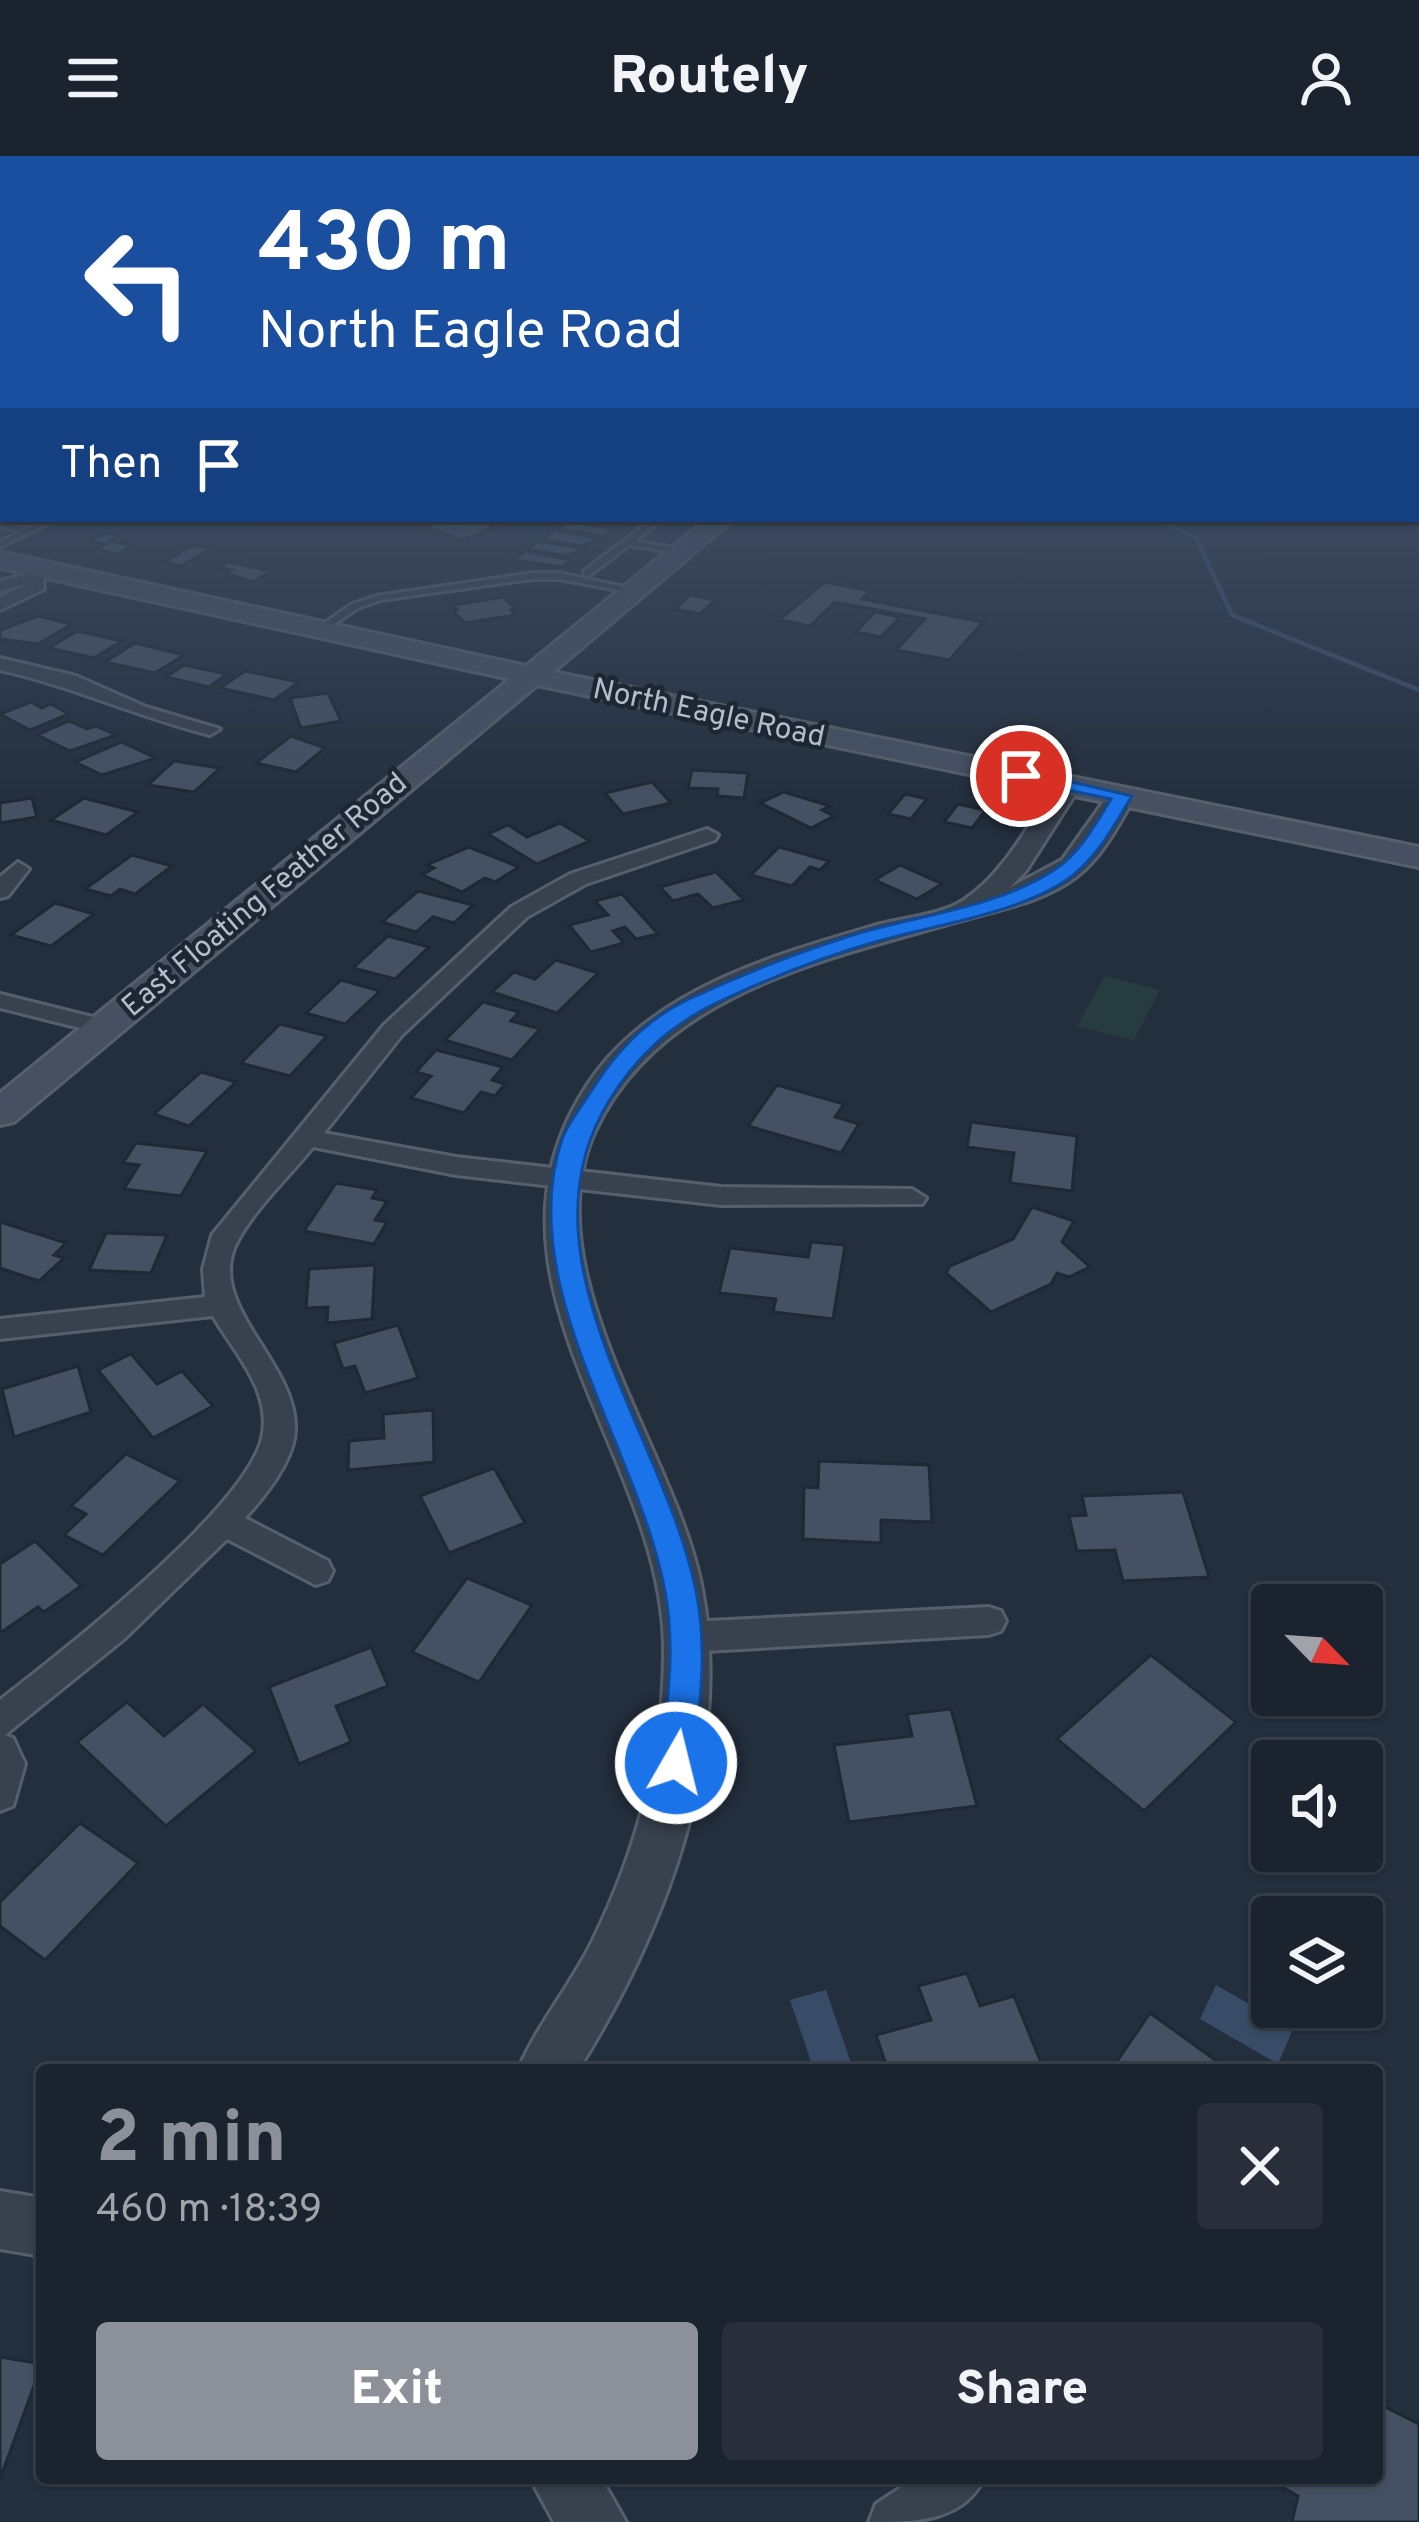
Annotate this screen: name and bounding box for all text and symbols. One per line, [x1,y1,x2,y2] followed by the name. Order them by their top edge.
[610,44,809,113] text: Routely
[60,45,126,111] icon: menu
[1293,45,1359,111] icon: person
[258,195,511,301] text: 430 m
[60,204,216,360] icon: left
[258,299,683,368] text: North Eagle Road
[186,432,252,498] icon: arrive
[60,437,162,494] text: Then
[589,672,828,757] street label: North Eagle Road
[970,725,1072,827] pin
[988,743,1054,809] icon: arrive
[115,766,416,1026] street label: East Floating Feather Road
[1251,1584,1383,1716] north arrow
[1251,1584,1383,2028] map controls
[613,1700,739,1826] position arrow
[1251,1740,1383,1872] button: sound
[1251,1896,1383,2028] button: layers
[96,2096,286,2188] text: 2 min
[1197,2103,1323,2229] button: close
[96,2187,322,2236] text: 460 m · 18:39
[96,2322,698,2460] button: Exit
[722,2322,1323,2460] button: Share

